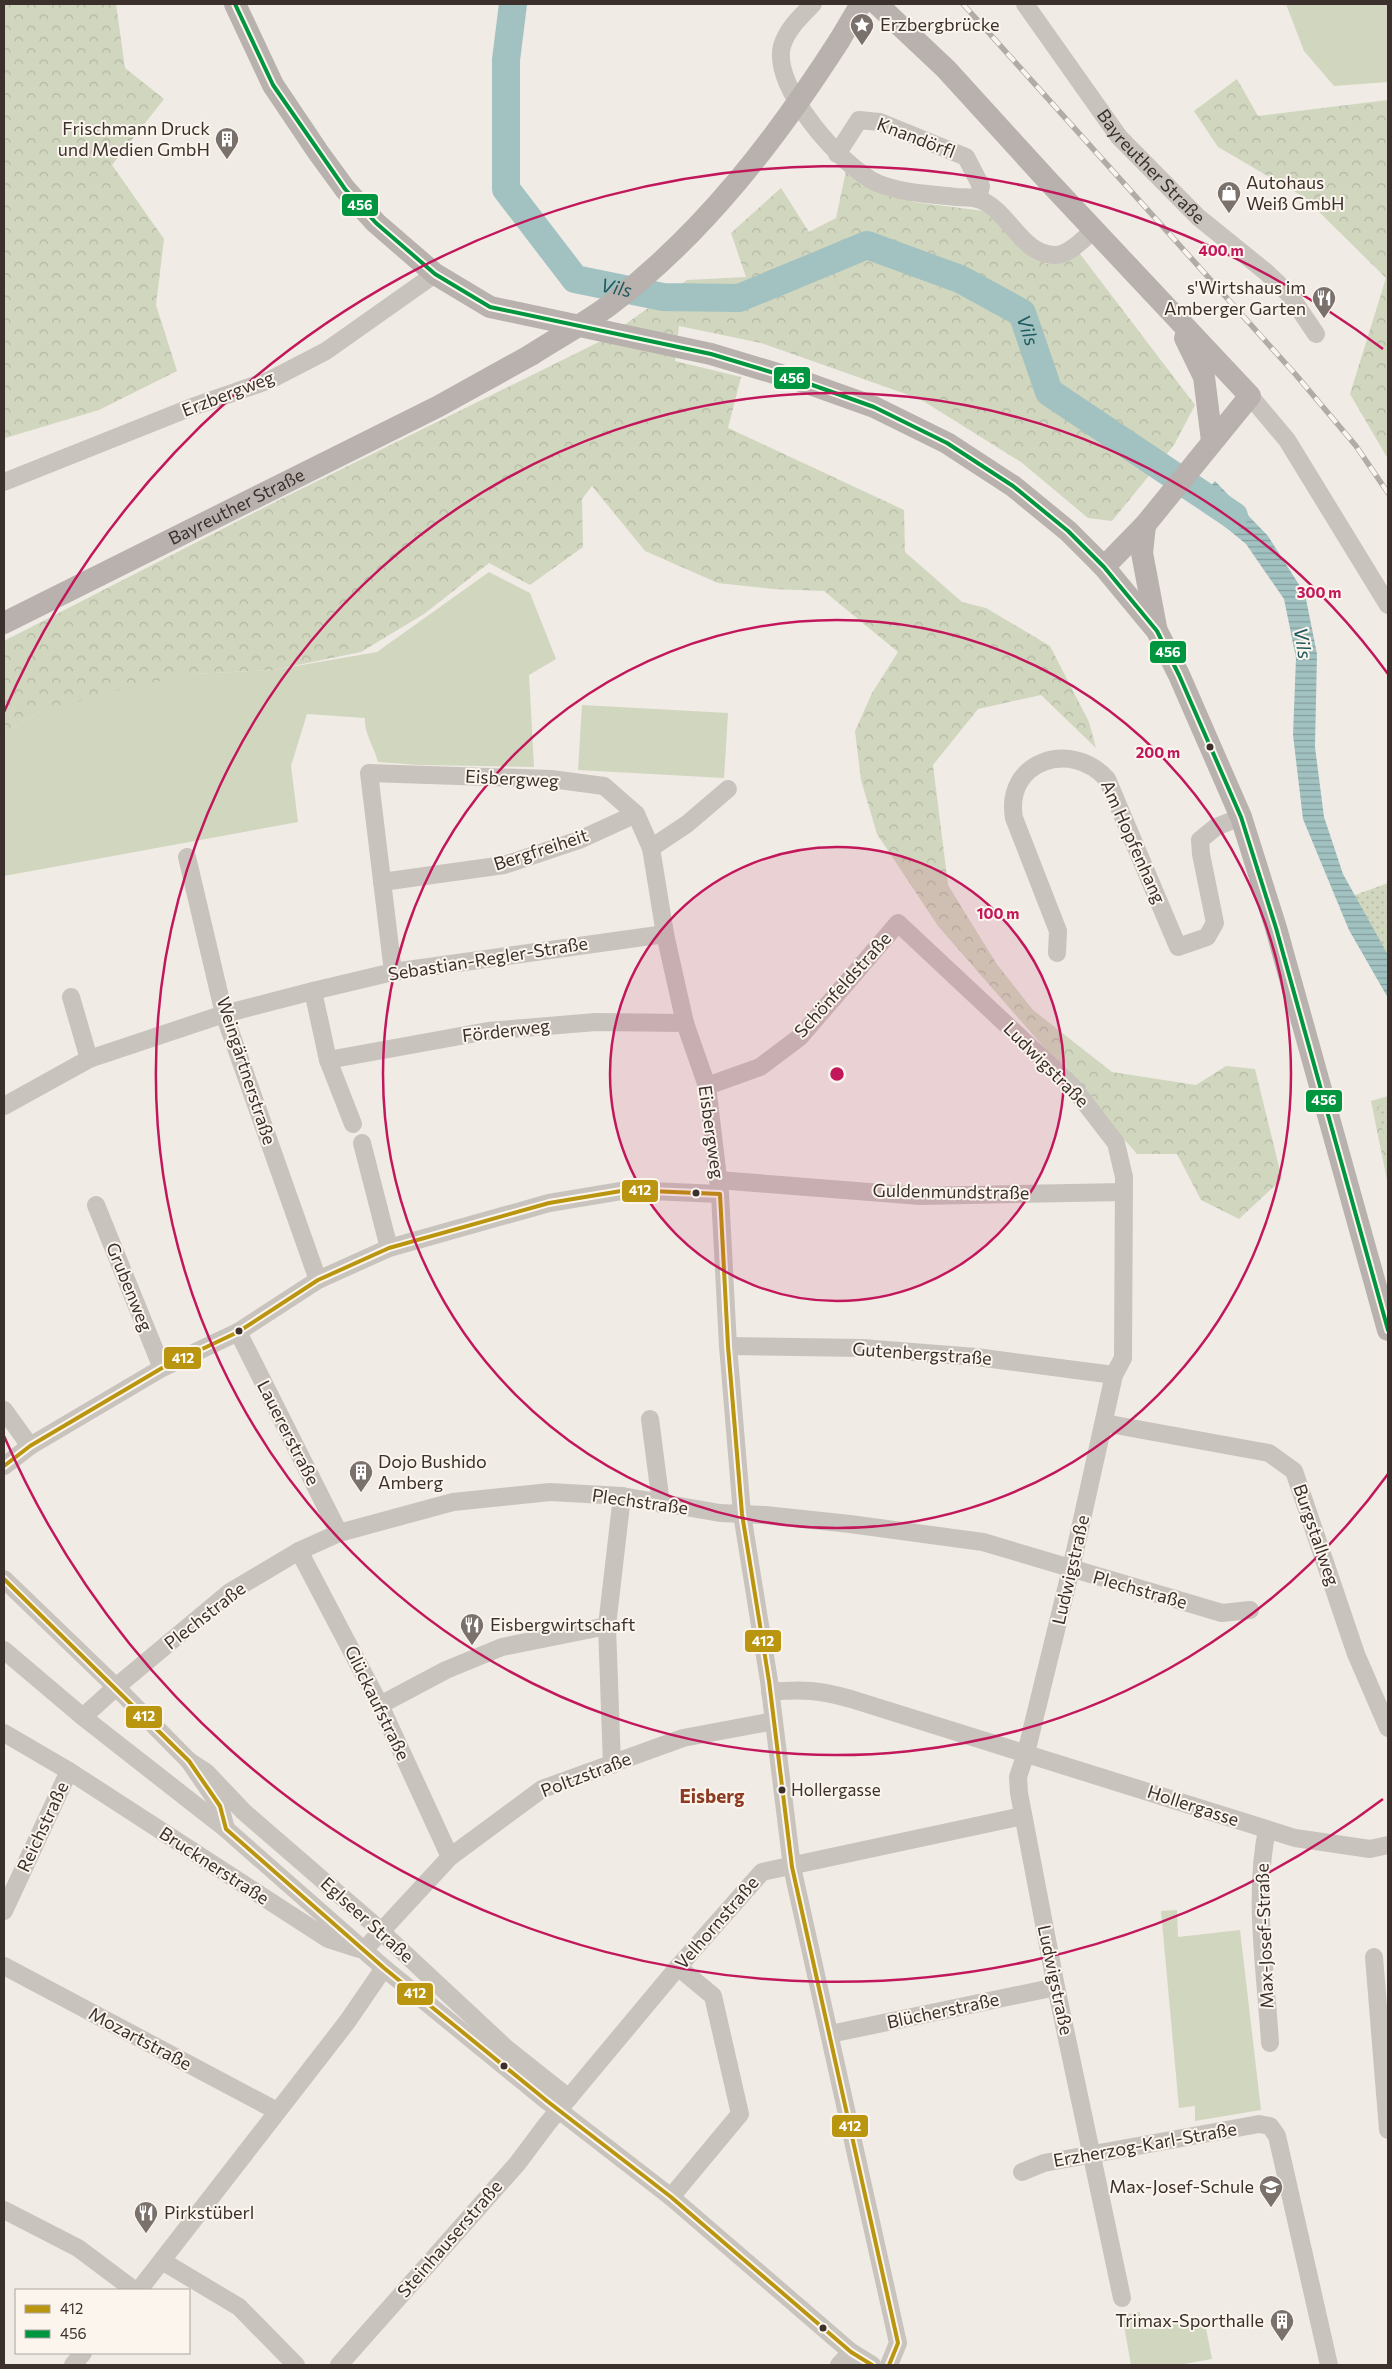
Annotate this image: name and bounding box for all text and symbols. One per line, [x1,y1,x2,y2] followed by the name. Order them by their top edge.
[849,12,875,46] place icon: Erzbergbrücke
[880,13,1000,35] place label: Erzbergbrücke
[1093,104,1210,228] street label: Bayreuther Straße
[874,112,959,162] street label: Knandörfl
[58,117,210,160] place label: Frischmann Druck und Medien GmbH
[214,126,240,160] building icon: Frischmann Druck und Medien GmbH
[1246,171,1345,214] place label: Autohaus Weiß GmbH
[1216,180,1242,214] shop icon: Autohaus Weiß GmbH
[341,193,379,217] line badge: 456
[347,196,373,213] text: 456
[1198,241,1244,259] text: 400 m
[599,273,634,301] water label: Vils
[1164,276,1306,319] place label: s'Wirtshaus im Amberger Garten
[1311,285,1337,319] restaurant icon: s'Wirtshaus im Amberger Garten
[1012,311,1044,349] water label: Vils
[178,365,277,421] street label: Erzbergweg
[773,366,811,390] line badge: 456
[779,369,805,386] text: 456
[165,463,308,549] street label: Bayreuther Straße
[1297,583,1341,601] text: 300 m
[1289,625,1318,661] water label: Vils
[1149,640,1187,664] line badge: 456
[1155,643,1181,660] text: 456
[1205,742,1215,752] unlabelled marker
[1136,743,1180,761] text: 200 m
[465,765,560,791] street label: Eisbergweg
[1097,777,1171,907] street label: Am Hopfenhang
[491,823,591,875] street label: Bergfreiheit
[977,904,1019,922] text: 100 m
[789,927,895,1042] street label: Schönfeldstraße
[386,931,589,985] street label: Sebastian-Regler-Straße
[213,994,281,1147] street label: Weingärtnerstraße
[461,1014,551,1046] street label: Förderweg
[999,1017,1094,1112] street label: Ludwigstraße
[828,1065,846,1083] centre of rings
[695,1084,729,1180] street label: Eisbergweg
[1305,1089,1343,1113] line badge: 456
[1311,1091,1337,1108] text: 456
[621,1179,659,1203] line badge: 412
[872,1179,1030,1203] street label: Guldenmundstraße
[629,1181,651,1198] text: 412
[691,1188,701,1198] unlabelled marker
[102,1239,158,1335] street label: Grubenweg
[234,1326,244,1336] unlabelled marker
[852,1337,993,1369] street label: Gutenbergstraße
[163,1346,202,1370] line badge: 412
[172,1349,194,1366] text: 412
[253,1376,325,1489] street label: Lauererstraße
[378,1450,487,1493] place label: Dojo Bushido Amberg
[348,1459,374,1493] building icon: Dojo Bushido Amberg
[1289,1481,1345,1589] street label: Burgstallweg
[591,1483,690,1519] street label: Plechstraße
[1047,1513,1093,1627] street label: Ludwigstraße
[1091,1565,1190,1613] street label: Plechstraße
[159,1577,249,1654] street label: Plechstraße
[459,1612,485,1646] restaurant icon: Eisbergwirtschaft
[490,1613,636,1635] place label: Eisbergwirtschaft
[744,1629,782,1653] line badge: 412
[752,1632,774,1649] text: 412
[341,1641,415,1764] street label: Glückaufstraße
[125,1705,163,1729] line badge: 412
[133,1707,155,1724] text: 412
[537,1747,634,1801] street label: Poltzstraße
[12,1778,73,1875] street label: Reichstraße
[791,1779,881,1800] place label: Hollergasse
[1145,1780,1242,1830] street label: Hollergasse
[679,1784,745,1807] district label: Eisberg
[777,1785,787,1795] marker: Hollergasse
[155,1821,274,1909] street label: Brucknerstraße
[1250,1863,1278,2009] street label: Max-Josef-Straße
[670,1871,763,1973] street label: Velhornstraße
[317,1872,419,1967] street label: Eglseer Straße
[1034,1923,1078,2037] street label: Ludwigstraße
[396,1982,434,2006] line badge: 412
[404,1984,426,2001] text: 412
[885,1987,1001,2033] street label: Blücherstraße
[85,2002,196,2074] street label: Mozartstraße
[499,2061,509,2071] unlabelled marker
[831,2114,869,2138] line badge: 412
[839,2117,861,2134] text: 412
[1051,2117,1238,2171] street label: Erzherzog-Karl-Straße
[1258,2174,1284,2208] school or university icon: Max-Josef-Schule
[392,2175,506,2302] street label: Steinhauserstraße
[1109,2175,1254,2197] place label: Max-Josef-Schule
[133,2200,159,2234] restaurant icon: Pirkstüberl
[164,2201,254,2223] place label: Pirkstüberl
[15,2289,190,2354] legend
[60,2299,83,2317] text: 412
[1269,2308,1295,2342] building icon: Trimax-Sporthalle
[1115,2309,1264,2331] place label: Trimax-Sporthalle
[818,2323,828,2333] unlabelled marker
[60,2324,87,2342] text: 456

